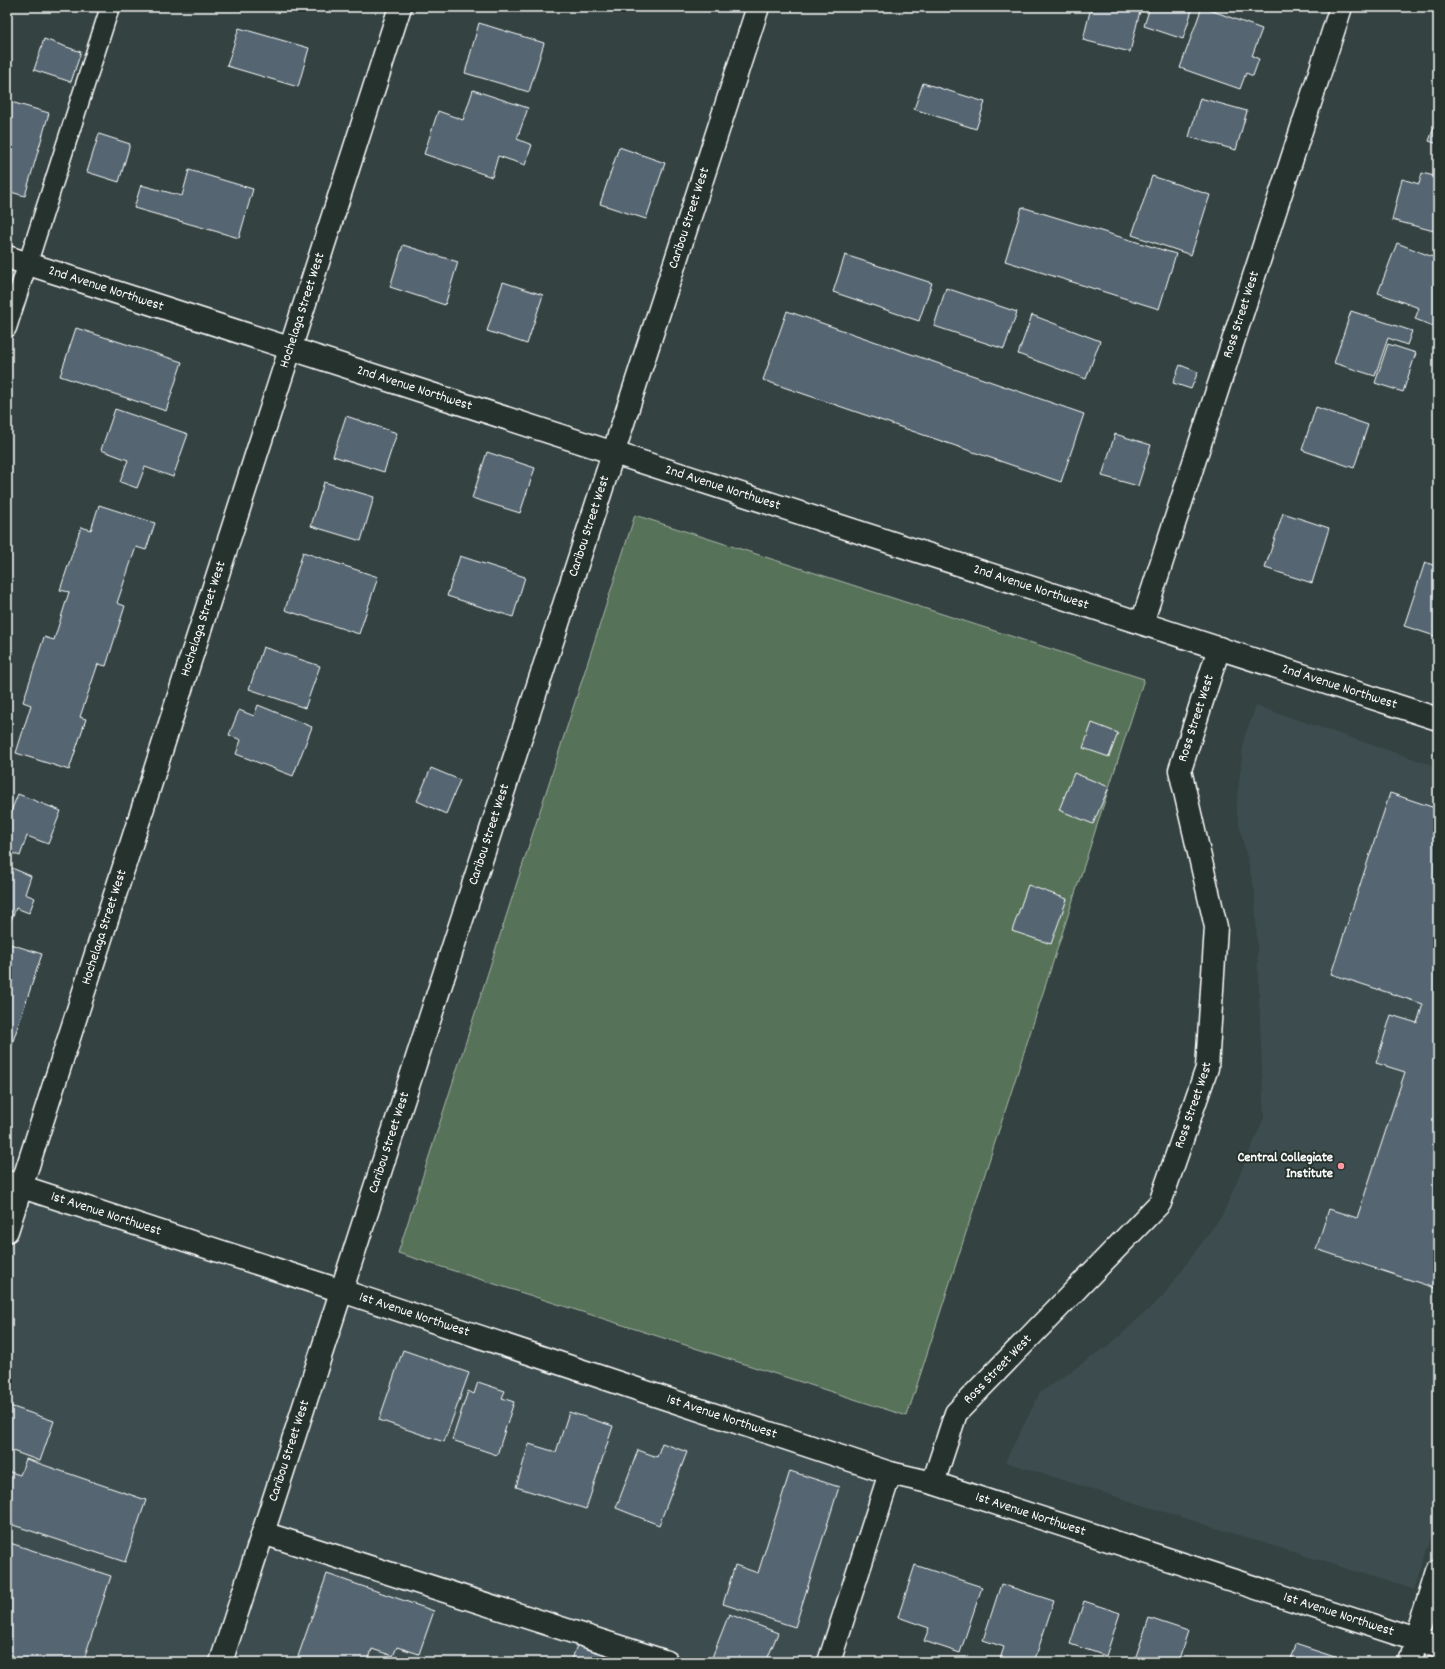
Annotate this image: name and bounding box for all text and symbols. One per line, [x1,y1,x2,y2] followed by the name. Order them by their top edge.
[664,165,715,271] street label: Caribou Street West
[275,250,330,371] street label: Hochelaga Street West
[46,261,166,317] street label: 2nd Avenue Northwest
[1218,268,1265,361] street label: Ross Street West
[354,361,475,416] street label: 2nd Avenue Northwest
[662,460,783,516] street label: 2nd Avenue Northwest
[564,473,615,580] street label: Caribou Street West
[176,559,231,679] street label: Hochelaga Street West
[971,560,1091,616] street label: 2nd Avenue Northwest
[1279,659,1400,715] street label: 2nd Avenue Northwest
[1173,672,1220,765] street label: Ross Street West
[464,781,515,888] street label: Caribou Street West
[77,867,132,988] street label: Hochelaga Street West
[1170,1061,1217,1151] street label: Ross Street West
[364,1089,415,1196] street label: Caribou Street West
[1237,1148,1333,1184] place label: Central Collegiate Institute
[1336,1161,1346,1171] marker: Central Collegiate Institute
[48,1187,164,1242] street label: 1st Avenue Northwest
[356,1287,472,1343] street label: 1st Avenue Northwest
[959,1330,1037,1409] street label: Ross Street West
[664,1389,779,1445] street label: 1st Avenue Northwest
[264,1398,315,1504] street label: Caribou Street West
[973,1487,1088,1542] street label: 1st Avenue Northwest
[1281,1587,1396,1642] street label: 1st Avenue Northwest

